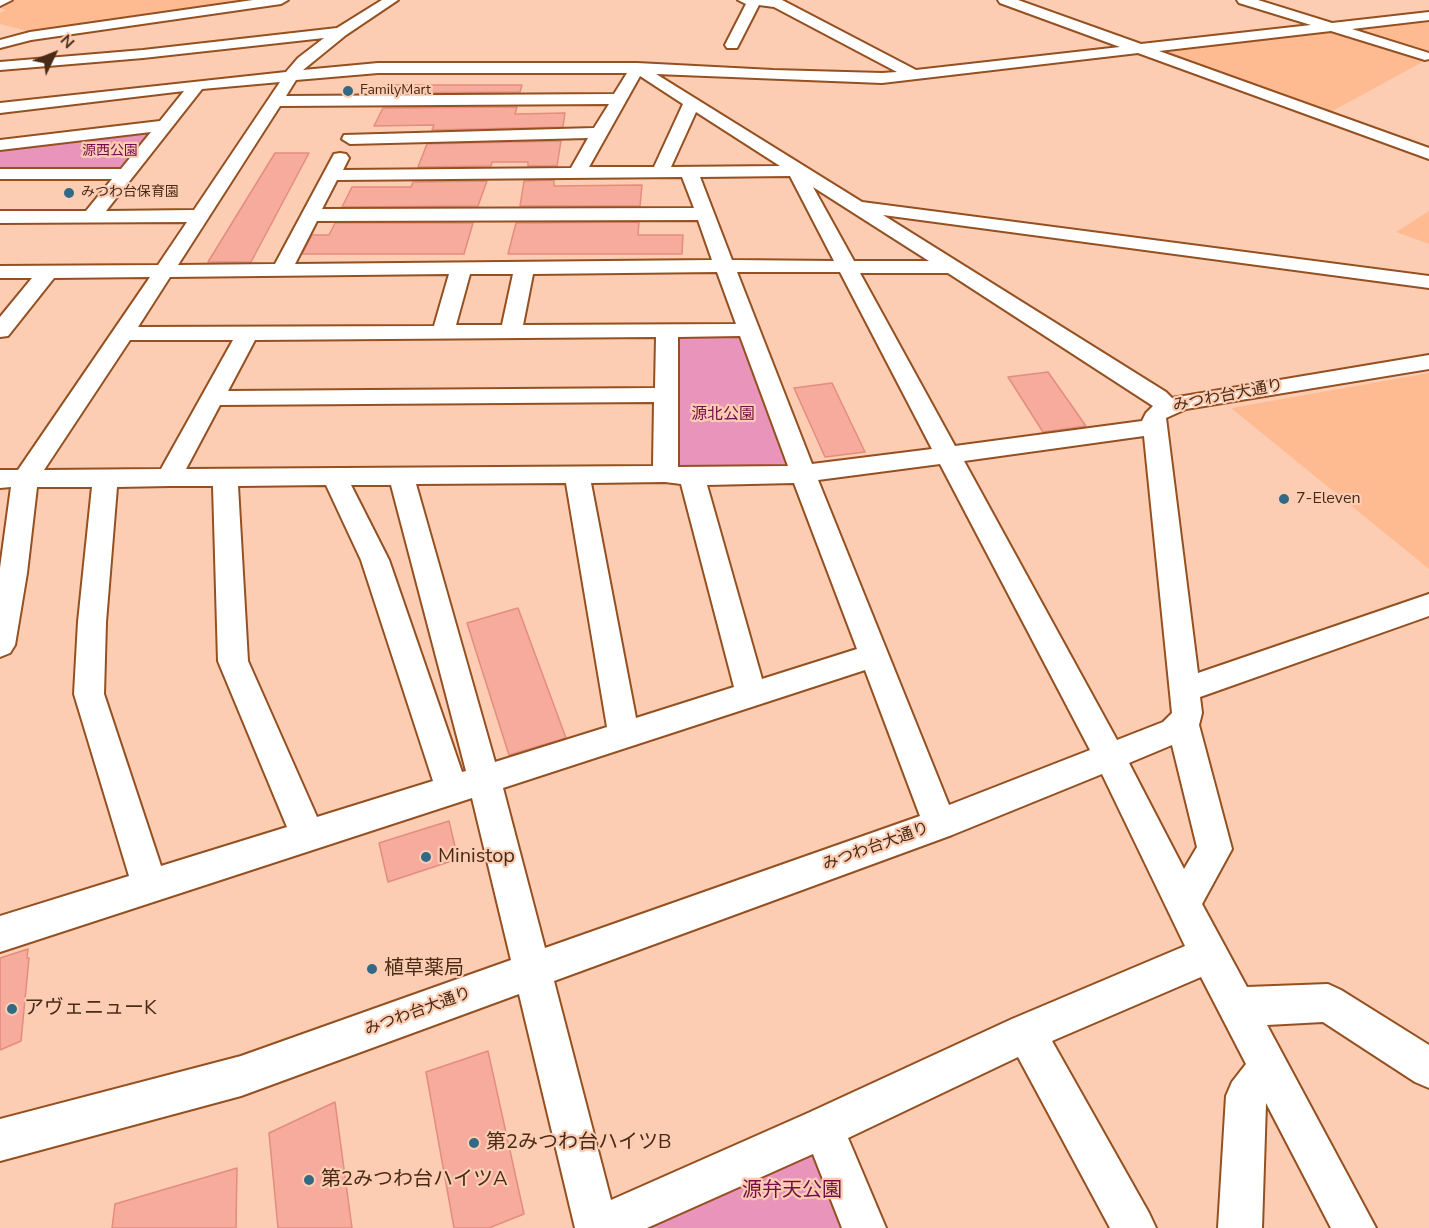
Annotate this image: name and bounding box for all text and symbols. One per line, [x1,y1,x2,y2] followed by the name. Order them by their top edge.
[24,24,84,84] north arrow
[55,30,79,54] text: N
[360,83,431,99] place label: FamilyMart
[341,84,355,98] marker: FamilyMart
[82,144,138,160] park label: 源西公園
[81,185,179,201] place label: みつわ台保育園
[62,186,76,200] marker: みつわ台保育園
[1171,376,1285,416] street label: みつわ台大通り
[691,405,755,425] park label: 源北公園
[1296,489,1360,509] place label: 7-Eleven
[1277,492,1291,506] marker: 7-Eleven
[820,819,932,875] street label: みつわ台大通り
[438,845,515,869] place label: Ministop
[419,850,433,864] marker: Ministop
[384,957,464,981] place label: 植草薬局
[365,962,379,976] marker: 植草薬局
[362,984,474,1040] street label: みつわ台大通り
[24,997,156,1021] place label: アヴェニューK
[5,1002,19,1016] marker: アヴェニューK
[486,1131,672,1155] place label: 第2みつわ台ハイツB
[467,1136,481,1150] marker: 第2みつわ台ハイツB
[321,1168,508,1192] place label: 第2みつわ台ハイツA
[302,1173,316,1187] marker: 第2みつわ台ハイツA
[742,1179,842,1203] park label: 源弁天公園

